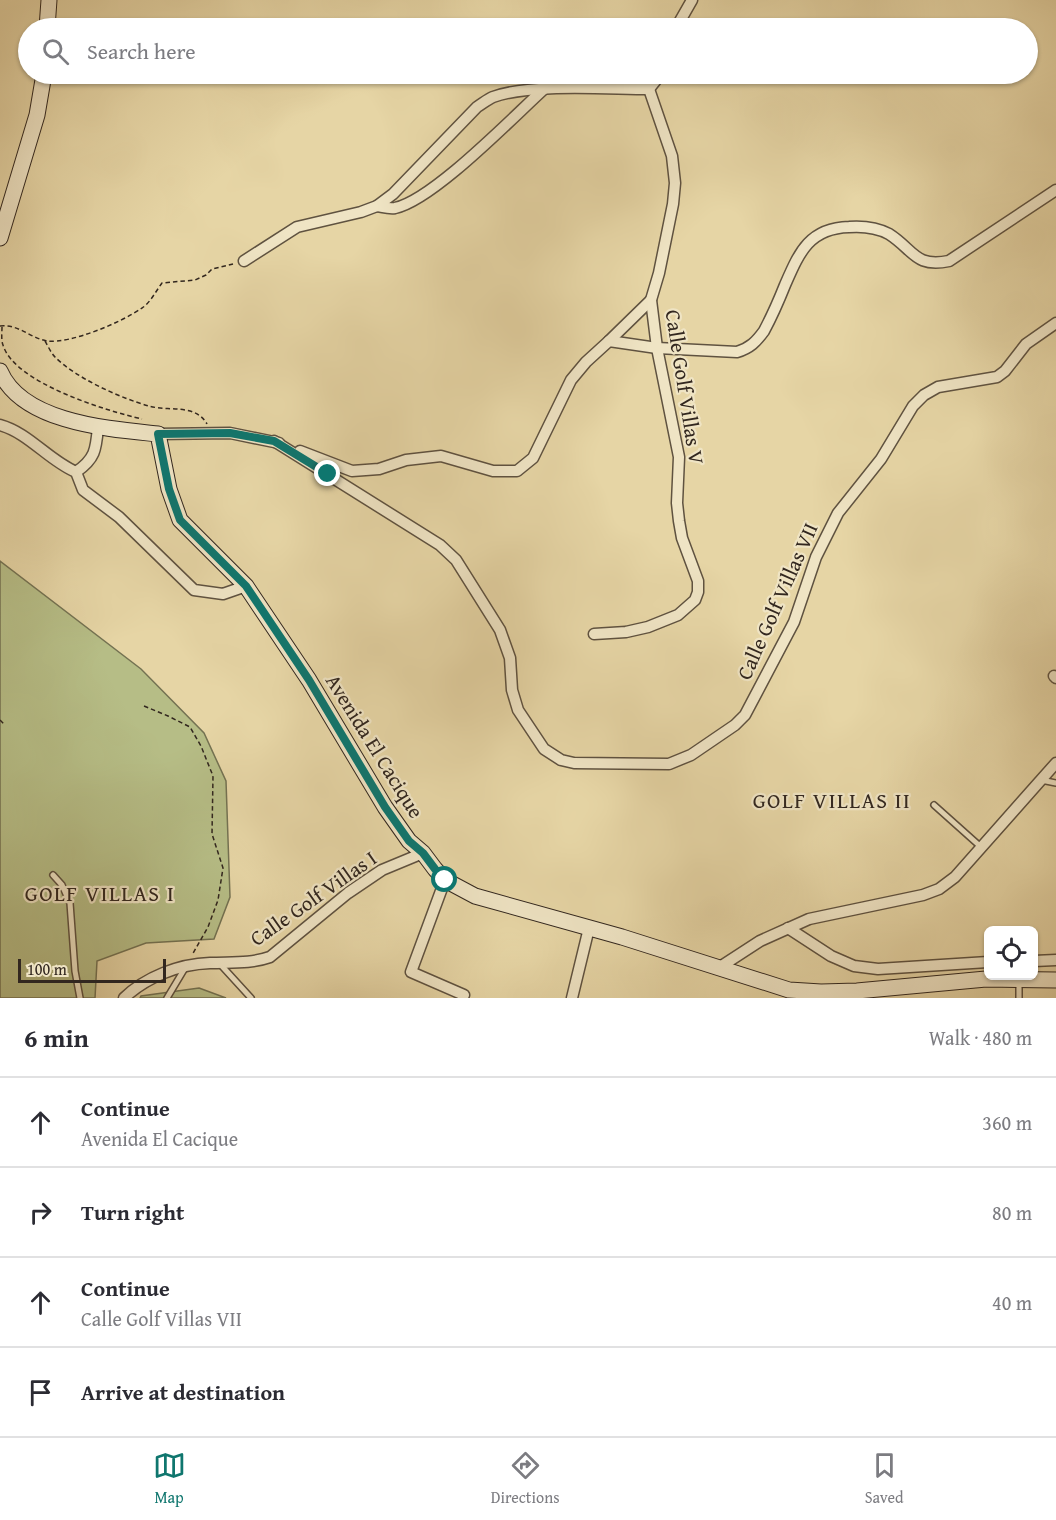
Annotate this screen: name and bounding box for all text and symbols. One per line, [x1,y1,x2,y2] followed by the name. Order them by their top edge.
[18,18,1038,84] search box
[39,35,72,68] icon: search
[87,35,196,67] text: Search here
[657,308,713,467] street label: Calle Golf Villas V
[314,460,340,486] route end
[728,518,826,684] street label: Calle Golf Villas VII
[318,668,432,824] street label: Avenida El Cacique
[753,784,911,816] district label: GOLF VILLAS II
[243,843,383,953] street label: Calle Golf Villas I
[431,866,457,892] route start
[25,877,175,909] district label: GOLF VILLAS I
[984,926,1038,980] map controls
[984,926,1038,980] button: locate
[18,956,166,984] scale bar
[27,957,67,981] text: 100 m
[24,1018,89,1057] text: 6 min
[929,1023,1032,1052] text: Walk · 480 m
[81,1092,170,1124] text: Continue
[24,1106,57,1139] icon: ahead
[982,1108,1032,1137] text: 360 m
[81,1124,238,1153] text: Avenida El Cacique
[24,1196,57,1229] icon: right
[81,1196,184,1228] text: Turn right
[992,1198,1032,1227] text: 80 m
[81,1272,170,1304] text: Continue
[24,1286,57,1319] icon: ahead
[992,1288,1032,1317] text: 40 m
[81,1304,242,1333] text: Calle Golf Villas VII
[24,1376,57,1409] icon: arrive
[81,1376,285,1408] text: Arrive at destination
[153,1449,186,1509] tab: Map
[491,1449,560,1509] tab: Directions
[865,1449,903,1509] tab: Saved

